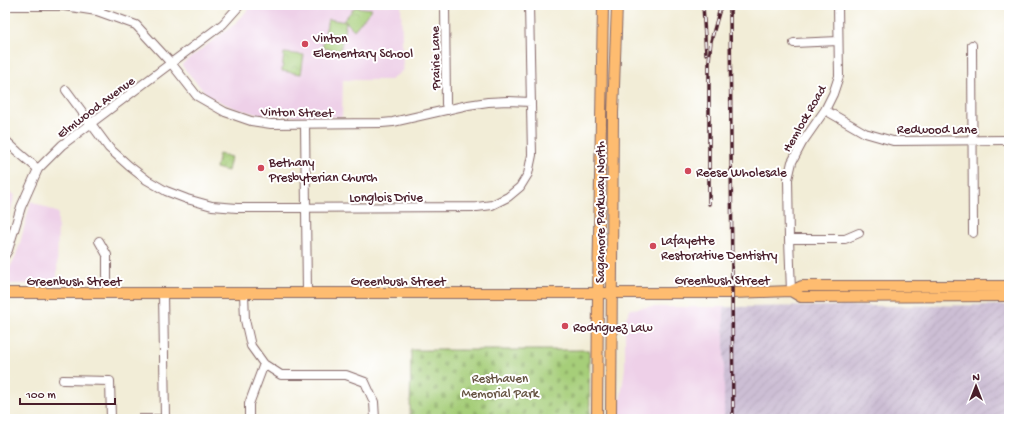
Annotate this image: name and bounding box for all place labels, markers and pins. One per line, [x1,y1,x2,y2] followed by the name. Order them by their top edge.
[312,32,413,62] place label: Vinton Elementary School
[300,39,310,49] marker: Vinton Elementary School
[268,156,378,186] place label: Bethany Presbyterian Church
[256,163,266,173] marker: Bethany Presbyterian Church
[683,166,693,176] marker: Reese Wholesale
[696,166,787,181] place label: Reese Wholesale
[661,234,778,264] place label: Lafayette Restorative Dentistry
[648,241,658,251] marker: Lafayette Restorative Dentistry
[560,321,570,331] marker: Rodriguez Law
[573,321,653,336] place label: Rodriguez Law

